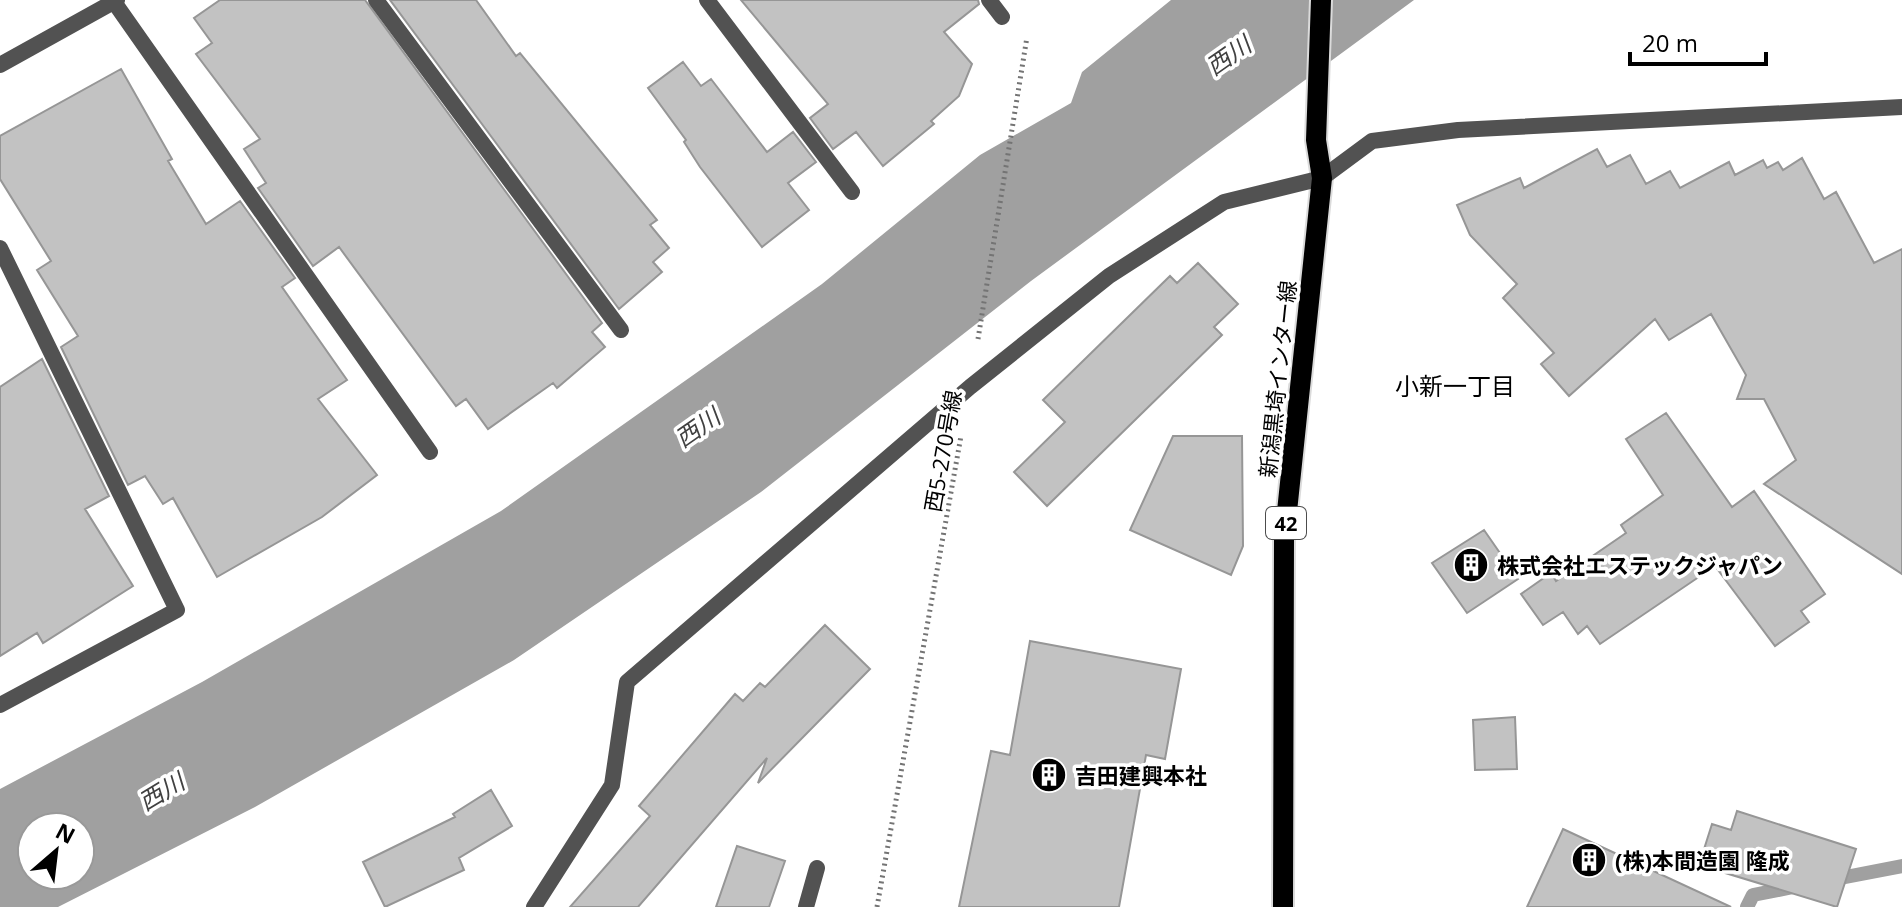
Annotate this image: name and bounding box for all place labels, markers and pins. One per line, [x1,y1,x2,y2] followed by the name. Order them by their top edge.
[1452,546,1490,584] building icon: 株式会社エステックジャパン
[1497,550,1783,580] place label: 株式会社エステックジャパン
[1030,756,1068,794] building icon: 吉田建興本社
[1075,760,1207,790] place label: 吉田建興本社
[1570,841,1608,879] building icon: (株)本間造園 隆成
[1615,845,1790,875] place label: (株)本間造園 隆成

